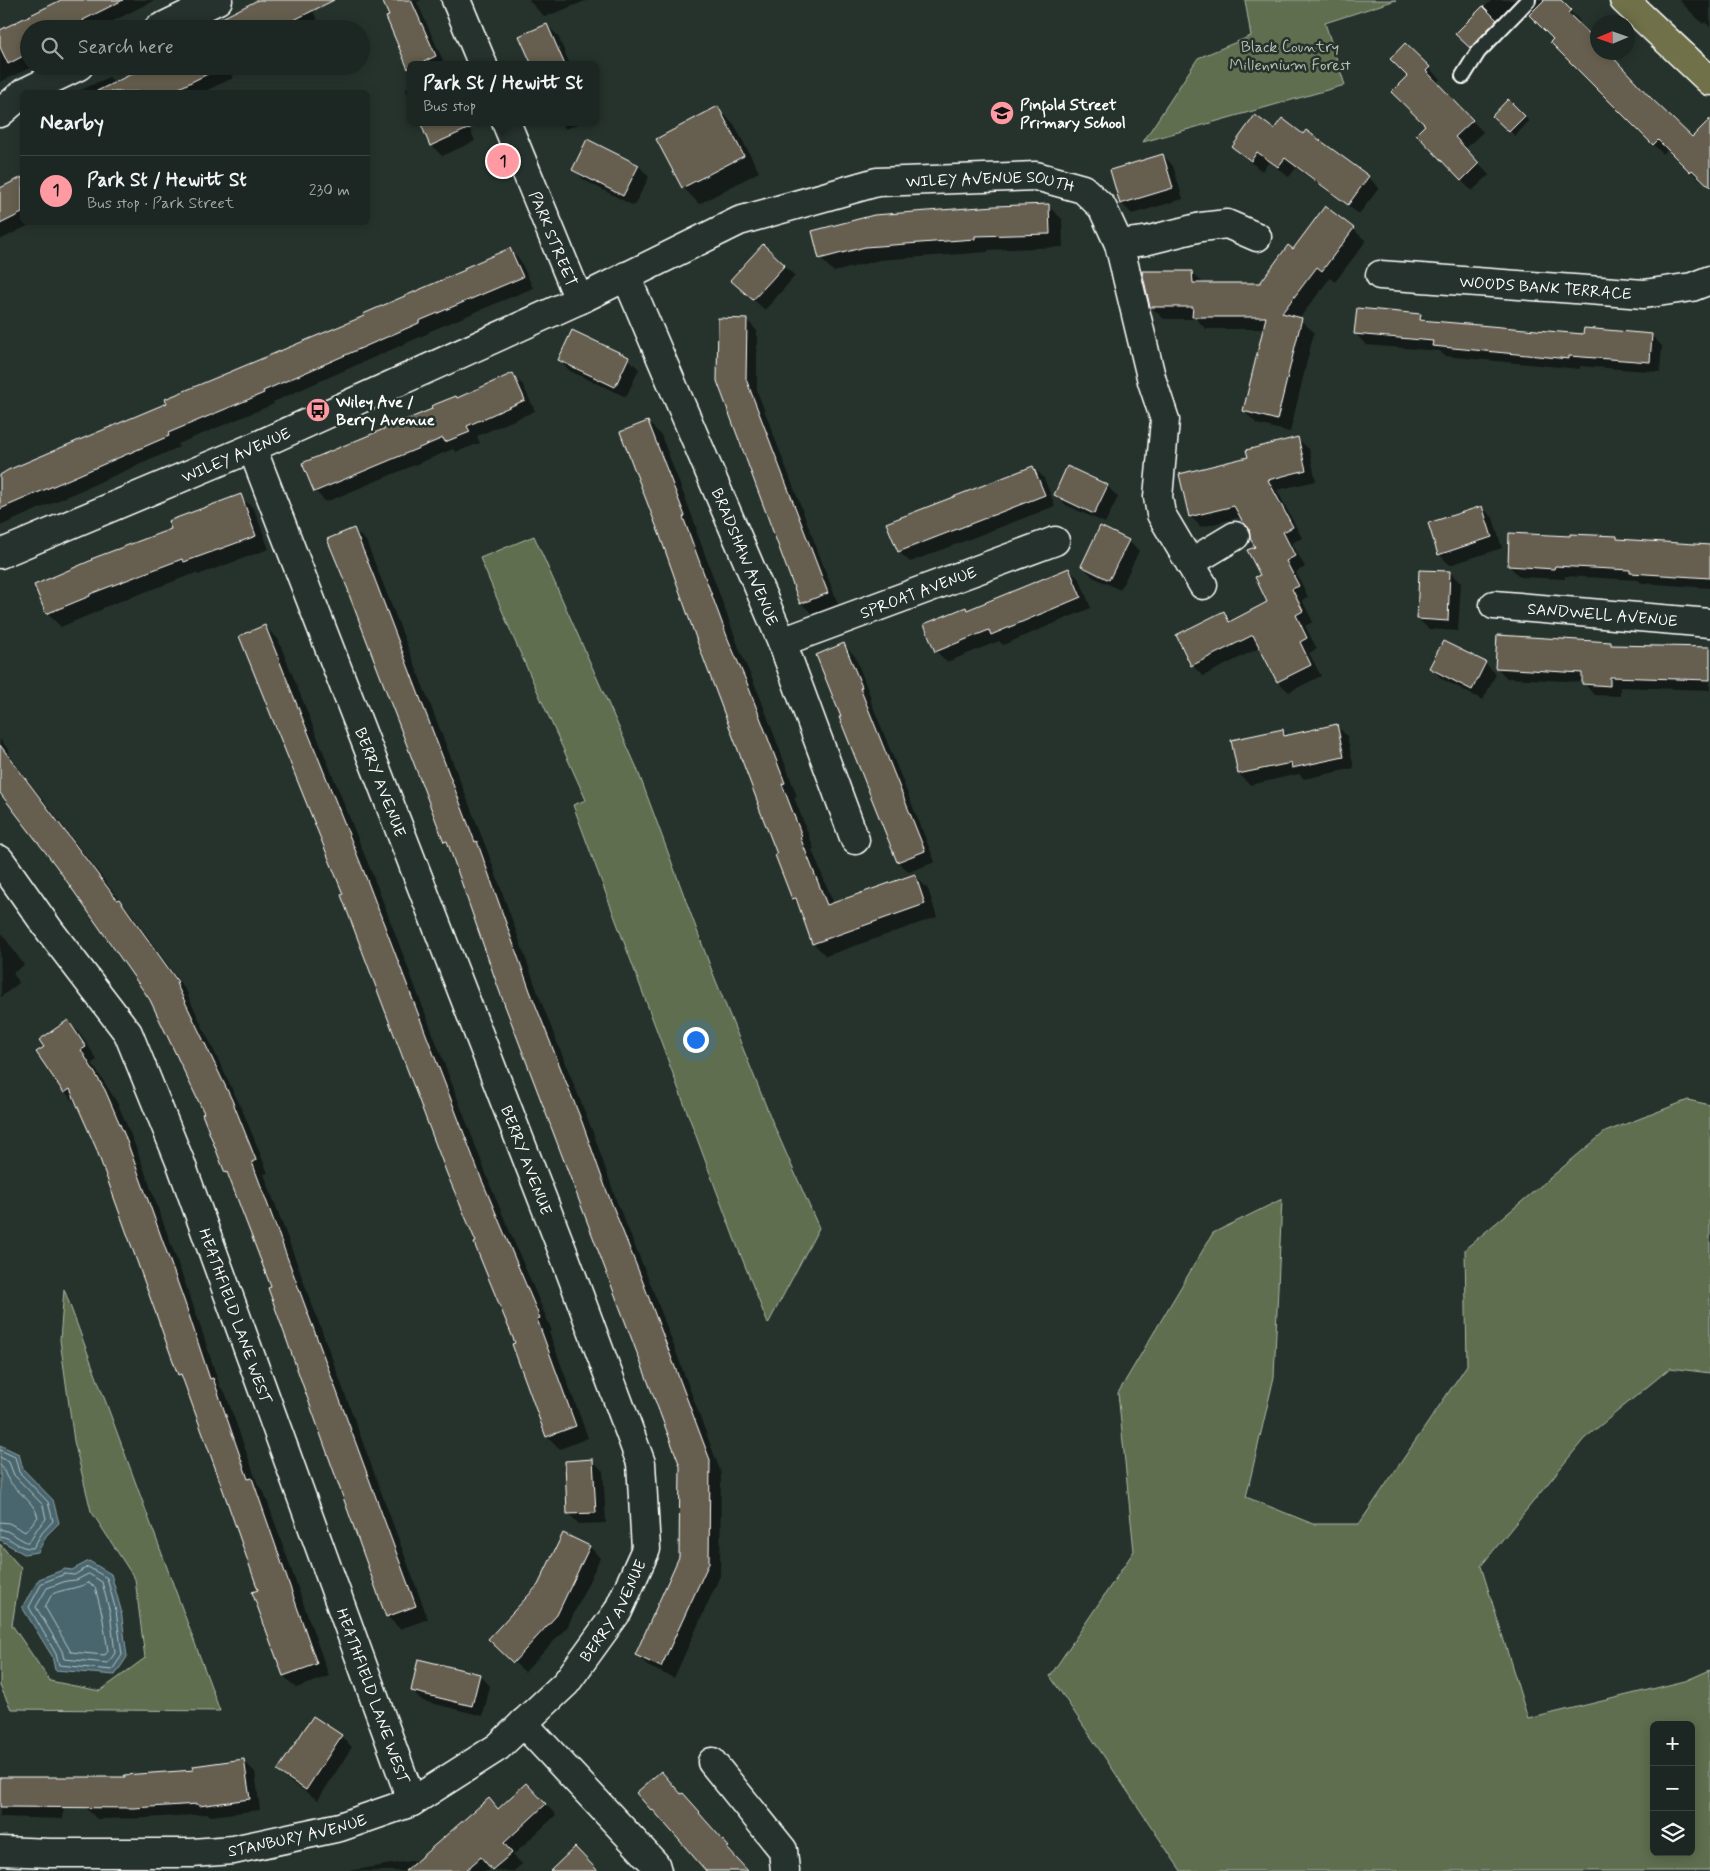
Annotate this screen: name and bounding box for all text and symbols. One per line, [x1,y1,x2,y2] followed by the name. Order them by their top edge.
[1590,15,1635,60] north arrow
[20,20,370,75] search box
[38,34,66,62] icon: search
[78,35,174,60] text: Search here
[1229,37,1351,76] park label: Black Country Millennium Forest
[407,61,599,126] popup
[423,71,583,96] text: Park St / Hewitt St
[1020,95,1126,134] place label: Pinfold Street Primary School
[423,96,476,117] text: Bus stop
[989,100,1015,126] school or university icon: Pinfold Street Primary School
[40,109,104,137] text: Nearby
[487,142,519,180] pin: 1
[905,167,1077,198] street label: WILEY AVENUE SOUTH
[87,168,247,193] text: Park St / Hewitt St
[52,180,60,201] text: 1
[309,180,350,201] text: 230 m
[523,188,581,290] street label: PARK STREET
[87,193,234,214] text: Bus stop · Park Street
[1459,272,1632,305] street label: WOODS BANK TERRACE
[335,392,435,431] place label: Wiley Ave / Berry Avenue
[305,397,331,423] bus stop icon: Wiley Ave / Berry Avenue
[179,423,294,488] street label: WILEY AVENUE
[706,485,783,629] street label: BRADSHAW AVENUE
[857,562,980,624] street label: SPROAT AVENUE
[1527,599,1678,632] street label: SANDWELL AVENUE
[349,725,410,840] street label: BERRY AVENUE
[683,1027,709,1053] your location
[495,1103,556,1218] street label: BERRY AVENUE
[193,1226,276,1408] street label: HEATHFIELD LANE WEST
[576,1556,652,1667] street label: BERRY AVENUE
[331,1606,414,1788] street label: HEATHFIELD LANE WEST
[1650,1721,1695,1856] map controls
[1650,1721,1695,1766] button: +
[1650,1766,1695,1811] button: −
[227,1810,370,1862] street label: STANBURY AVENUE
[1650,1811,1695,1856] button: layers

